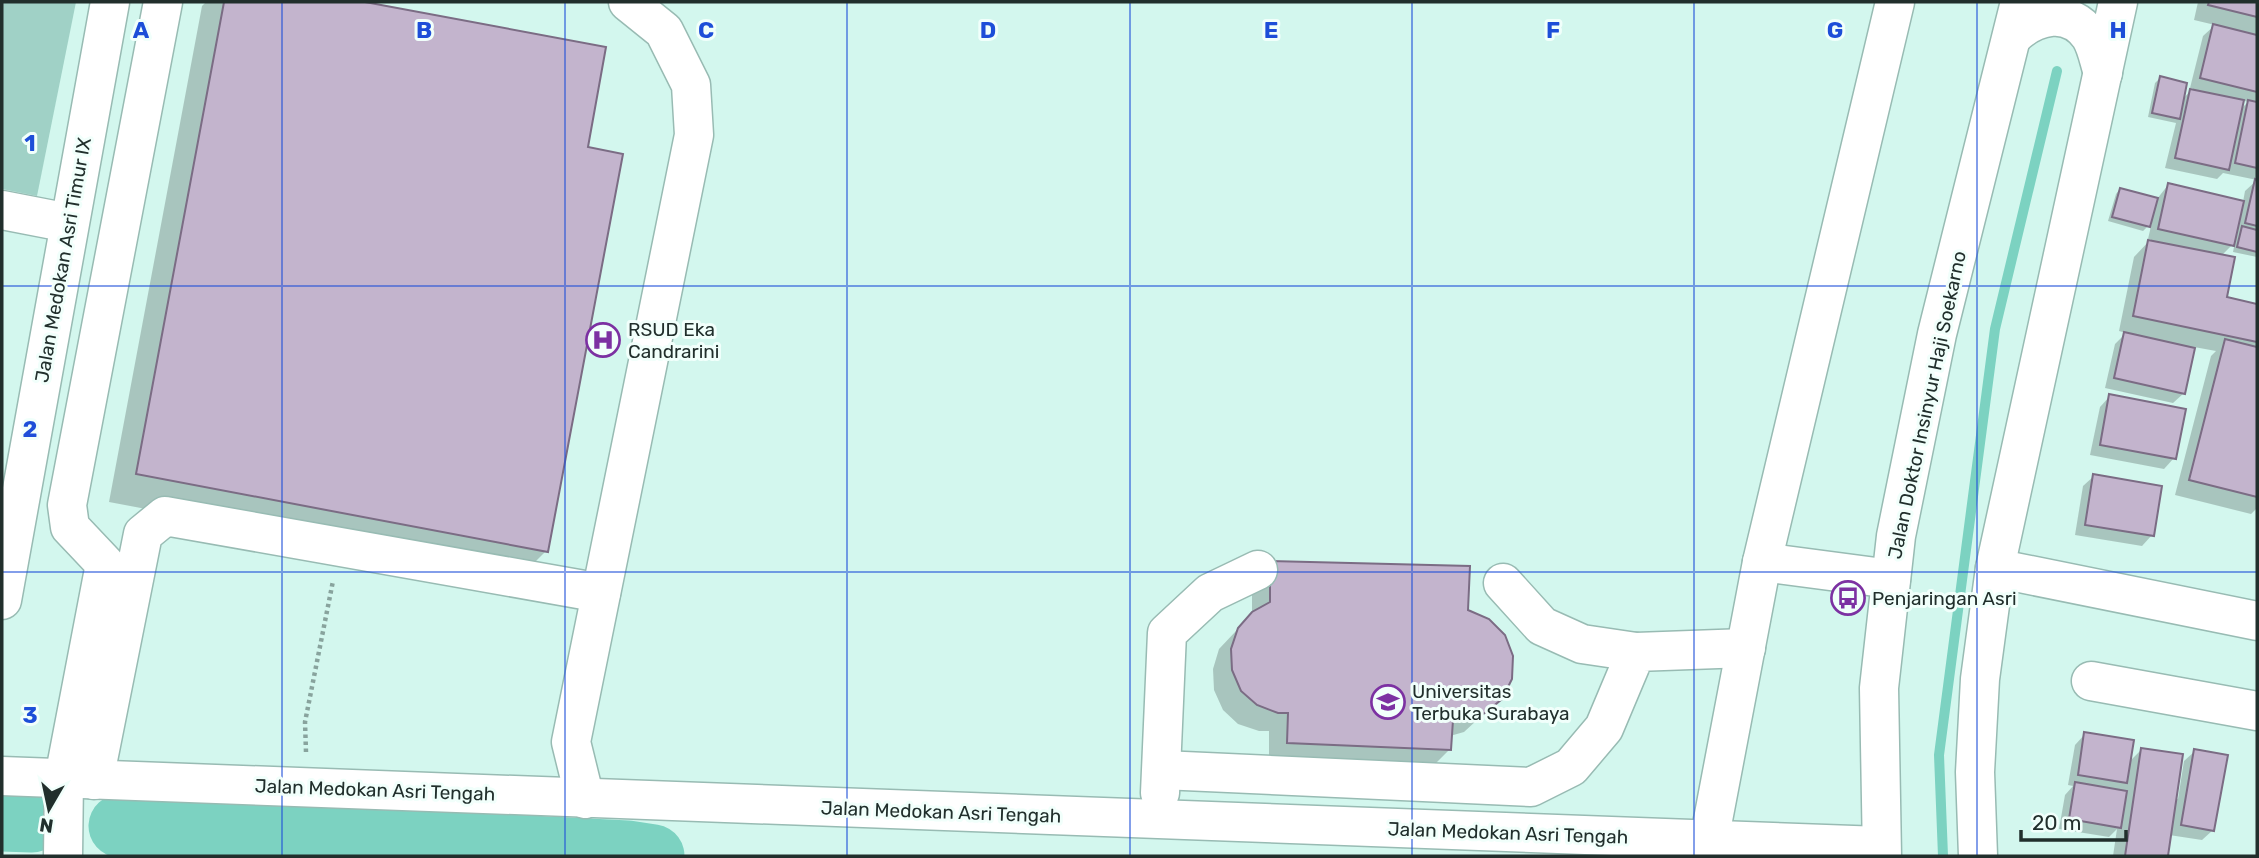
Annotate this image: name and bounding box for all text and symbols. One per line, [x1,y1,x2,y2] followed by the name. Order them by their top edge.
[133,16,150,44] text: A
[416,16,432,44] text: B
[698,16,714,44] text: C
[980,16,996,44] text: D
[1264,16,1278,44] text: E
[1546,16,1560,44] text: F
[1827,16,1843,44] text: G
[2109,16,2127,44] text: H
[24,129,36,157] text: 1
[30,136,96,384] street label: Jalan Medokan Asri Timur IX
[1883,249,1971,561] street label: Jalan Doktor Insinyur Haji Soekarno
[628,318,719,363] place label: RSUD Eka Candrarini
[584,321,622,359] hospital icon: RSUD Eka Candrarini
[23,415,37,443] text: 2
[1829,579,1867,617] bus stop icon: Penjaringan Asri
[1872,587,2017,610] place label: Penjaringan Asri
[1412,680,1570,725] place label: Universitas Terbuka Surabaya
[1369,683,1407,721] school or university icon: Universitas Terbuka Surabaya
[22,701,38,729] text: 3
[14,774,84,844] north arrow
[254,774,496,806] street label: Jalan Medokan Asri Tengah
[820,796,1062,828] street label: Jalan Medokan Asri Tengah
[2021,798,2126,842] scale bar
[2032,810,2081,835] text: 20 m
[38,813,55,838] text: N
[1387,817,1629,849] street label: Jalan Medokan Asri Tengah

